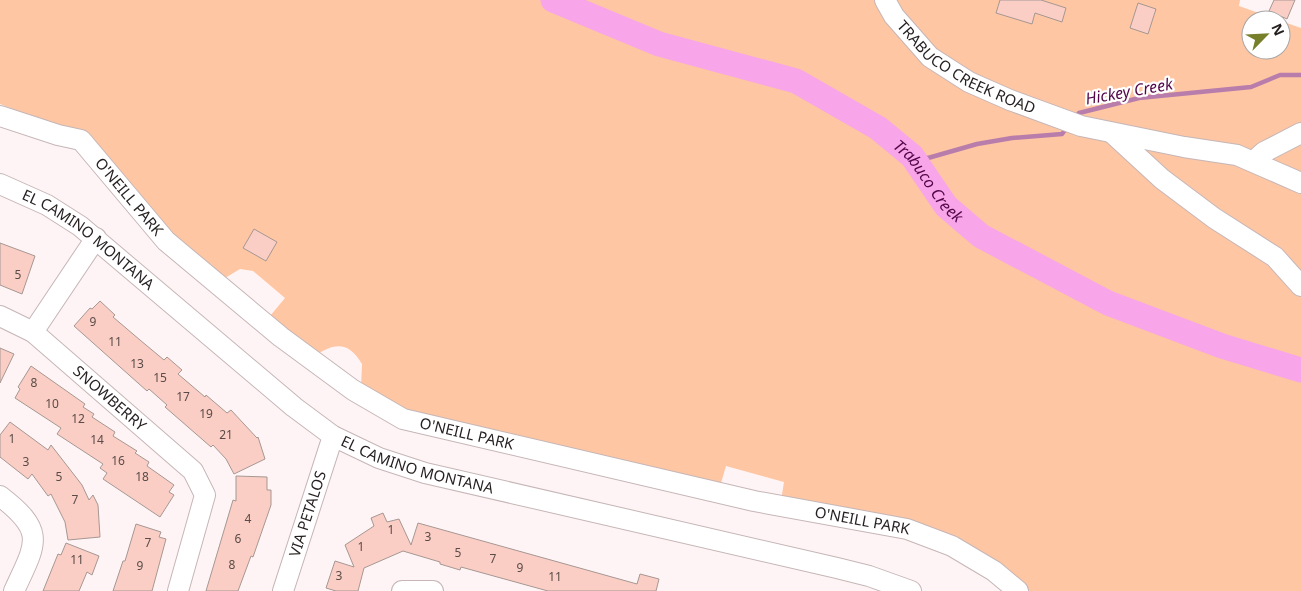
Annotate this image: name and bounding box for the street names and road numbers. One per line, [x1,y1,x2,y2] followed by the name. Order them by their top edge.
[893,16,1039,118] street label: TRABUCO CREEK ROAD
[91,153,169,240] street label: O'NEILL PARK
[19,184,159,294] street label: EL CAMINO MONTANA
[69,360,151,435] street label: SNOWBERRY
[418,412,517,454] street label: O'NEILL PARK
[338,430,496,498] street label: EL CAMINO MONTANA
[284,468,330,559] street label: VIA PETALOS
[813,501,912,538] street label: O'NEILL PARK

